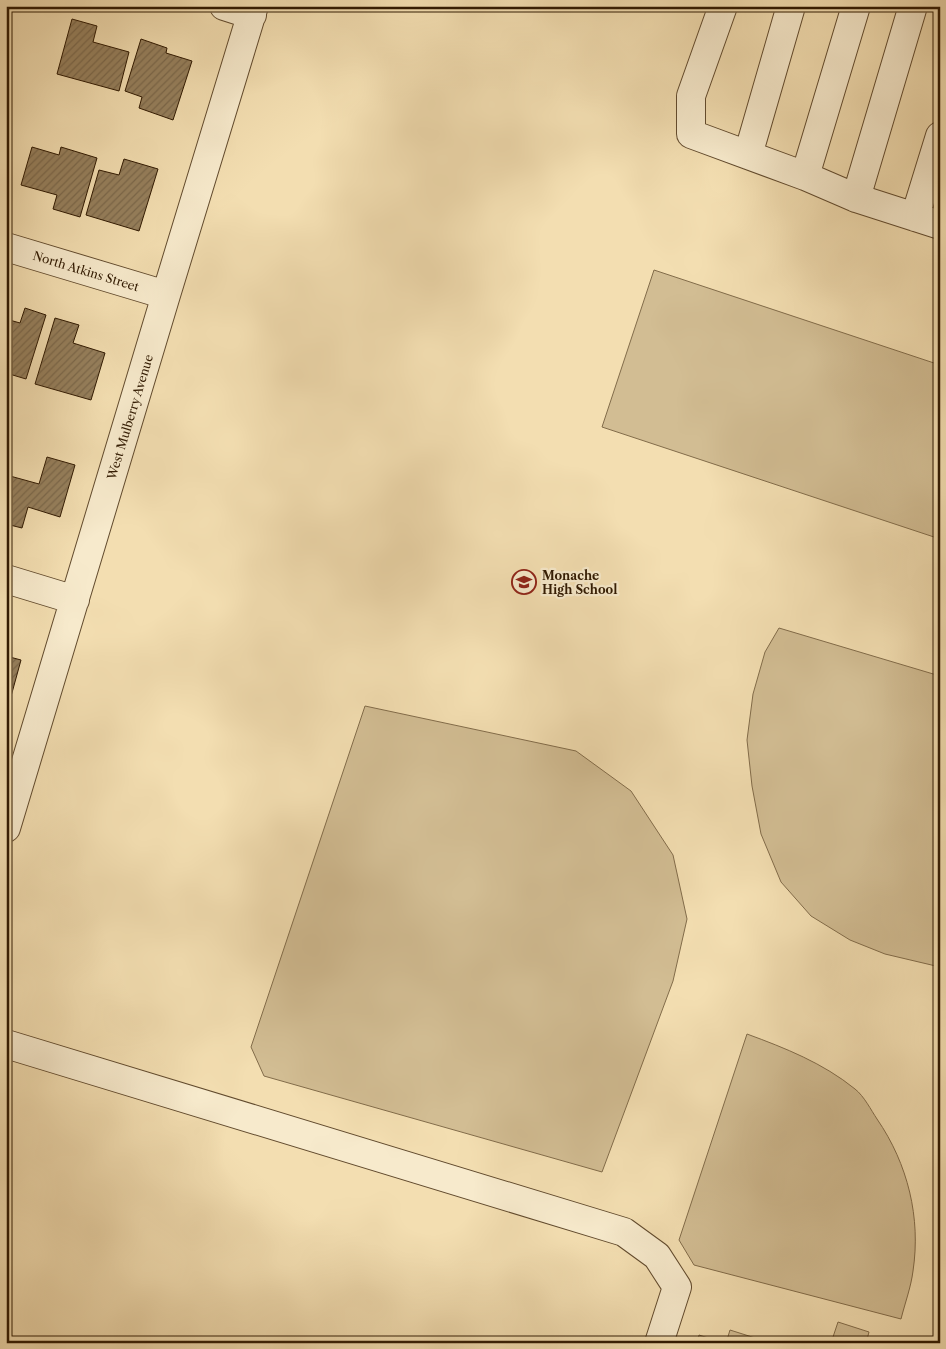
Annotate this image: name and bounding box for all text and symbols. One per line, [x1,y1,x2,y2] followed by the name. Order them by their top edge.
[31,248,142,294] street label: North Atkins Street
[104,352,156,482] street label: West Mulberry Avenue
[542,568,617,597] place label: Monache High School
[511,569,537,595] school or university icon: Monache High School

